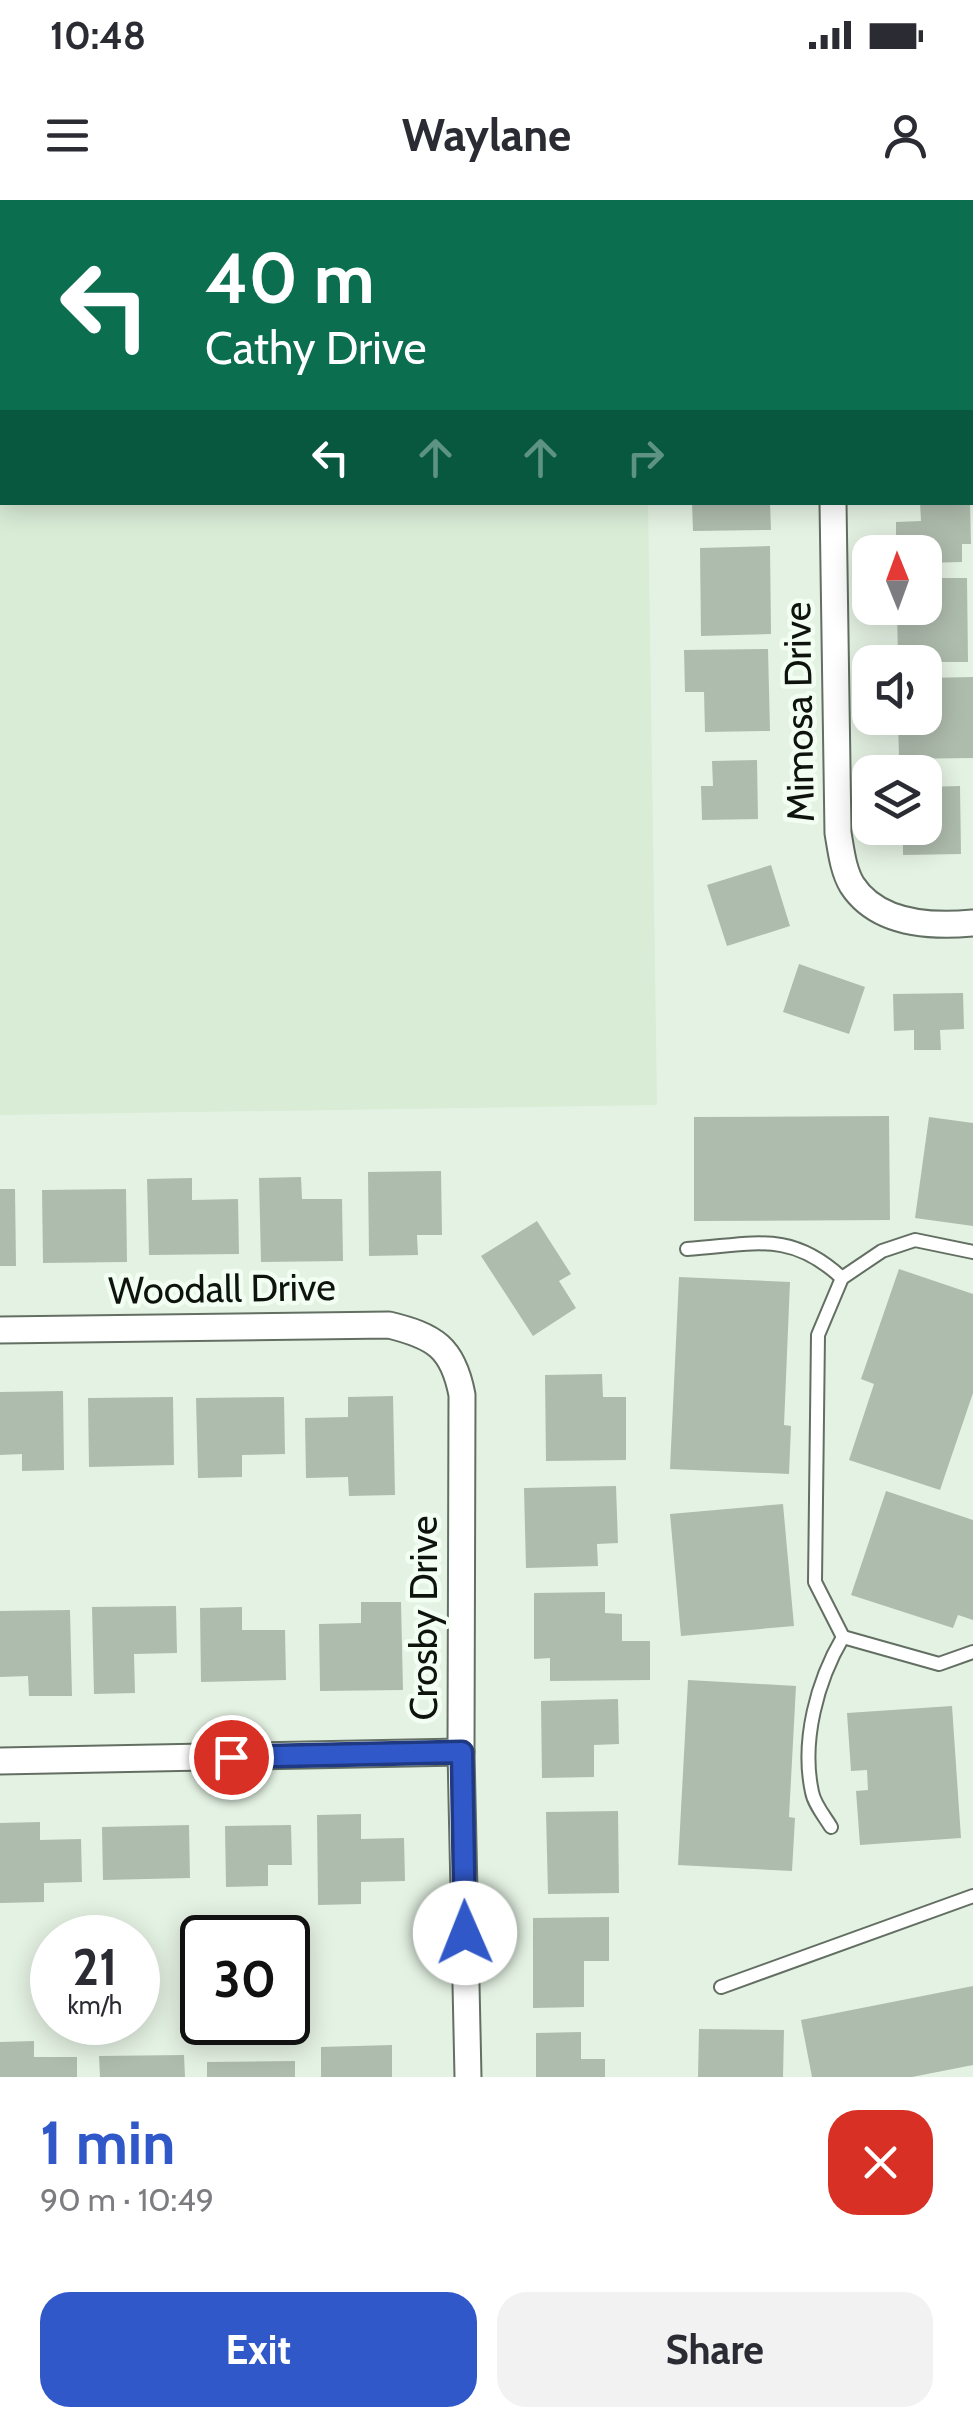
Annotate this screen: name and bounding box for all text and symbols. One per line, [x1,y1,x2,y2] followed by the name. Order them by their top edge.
[50,12,146,59] text: 10:48
[40,108,95,163] icon: menu
[402,108,571,162] text: Waylane
[878,108,933,163] icon: person
[205,235,374,321] text: 40 m
[40,240,170,370] icon: left
[205,321,427,375] text: Cathy Drive
[303,430,358,485] icon: left
[408,430,463,485] icon: ahead
[513,430,568,485] icon: ahead
[618,430,673,485] icon: right
[852,535,942,625] north arrow
[852,535,942,845] map controls
[773,601,824,823] street label: Mimosa Drive
[852,645,942,735] button: sound
[852,755,942,845] button: layers
[108,1263,336,1314] street label: Woodall Drive
[400,1516,447,1720] street label: Crosby Drive
[189,1715,274,1800] pin
[204,1730,259,1785] icon: arrive
[413,1881,517,1985] position arrow
[180,1915,310,2045] speed limit sign: 30
[73,1937,117,1998] text: 21
[68,1990,122,2020] text: km/h
[40,2106,175,2179] text: 1 min
[828,2110,933,2215] button: close
[40,2180,214,2219] text: 90 m · 10:49
[40,2292,477,2407] button: Exit
[497,2292,933,2407] button: Share

